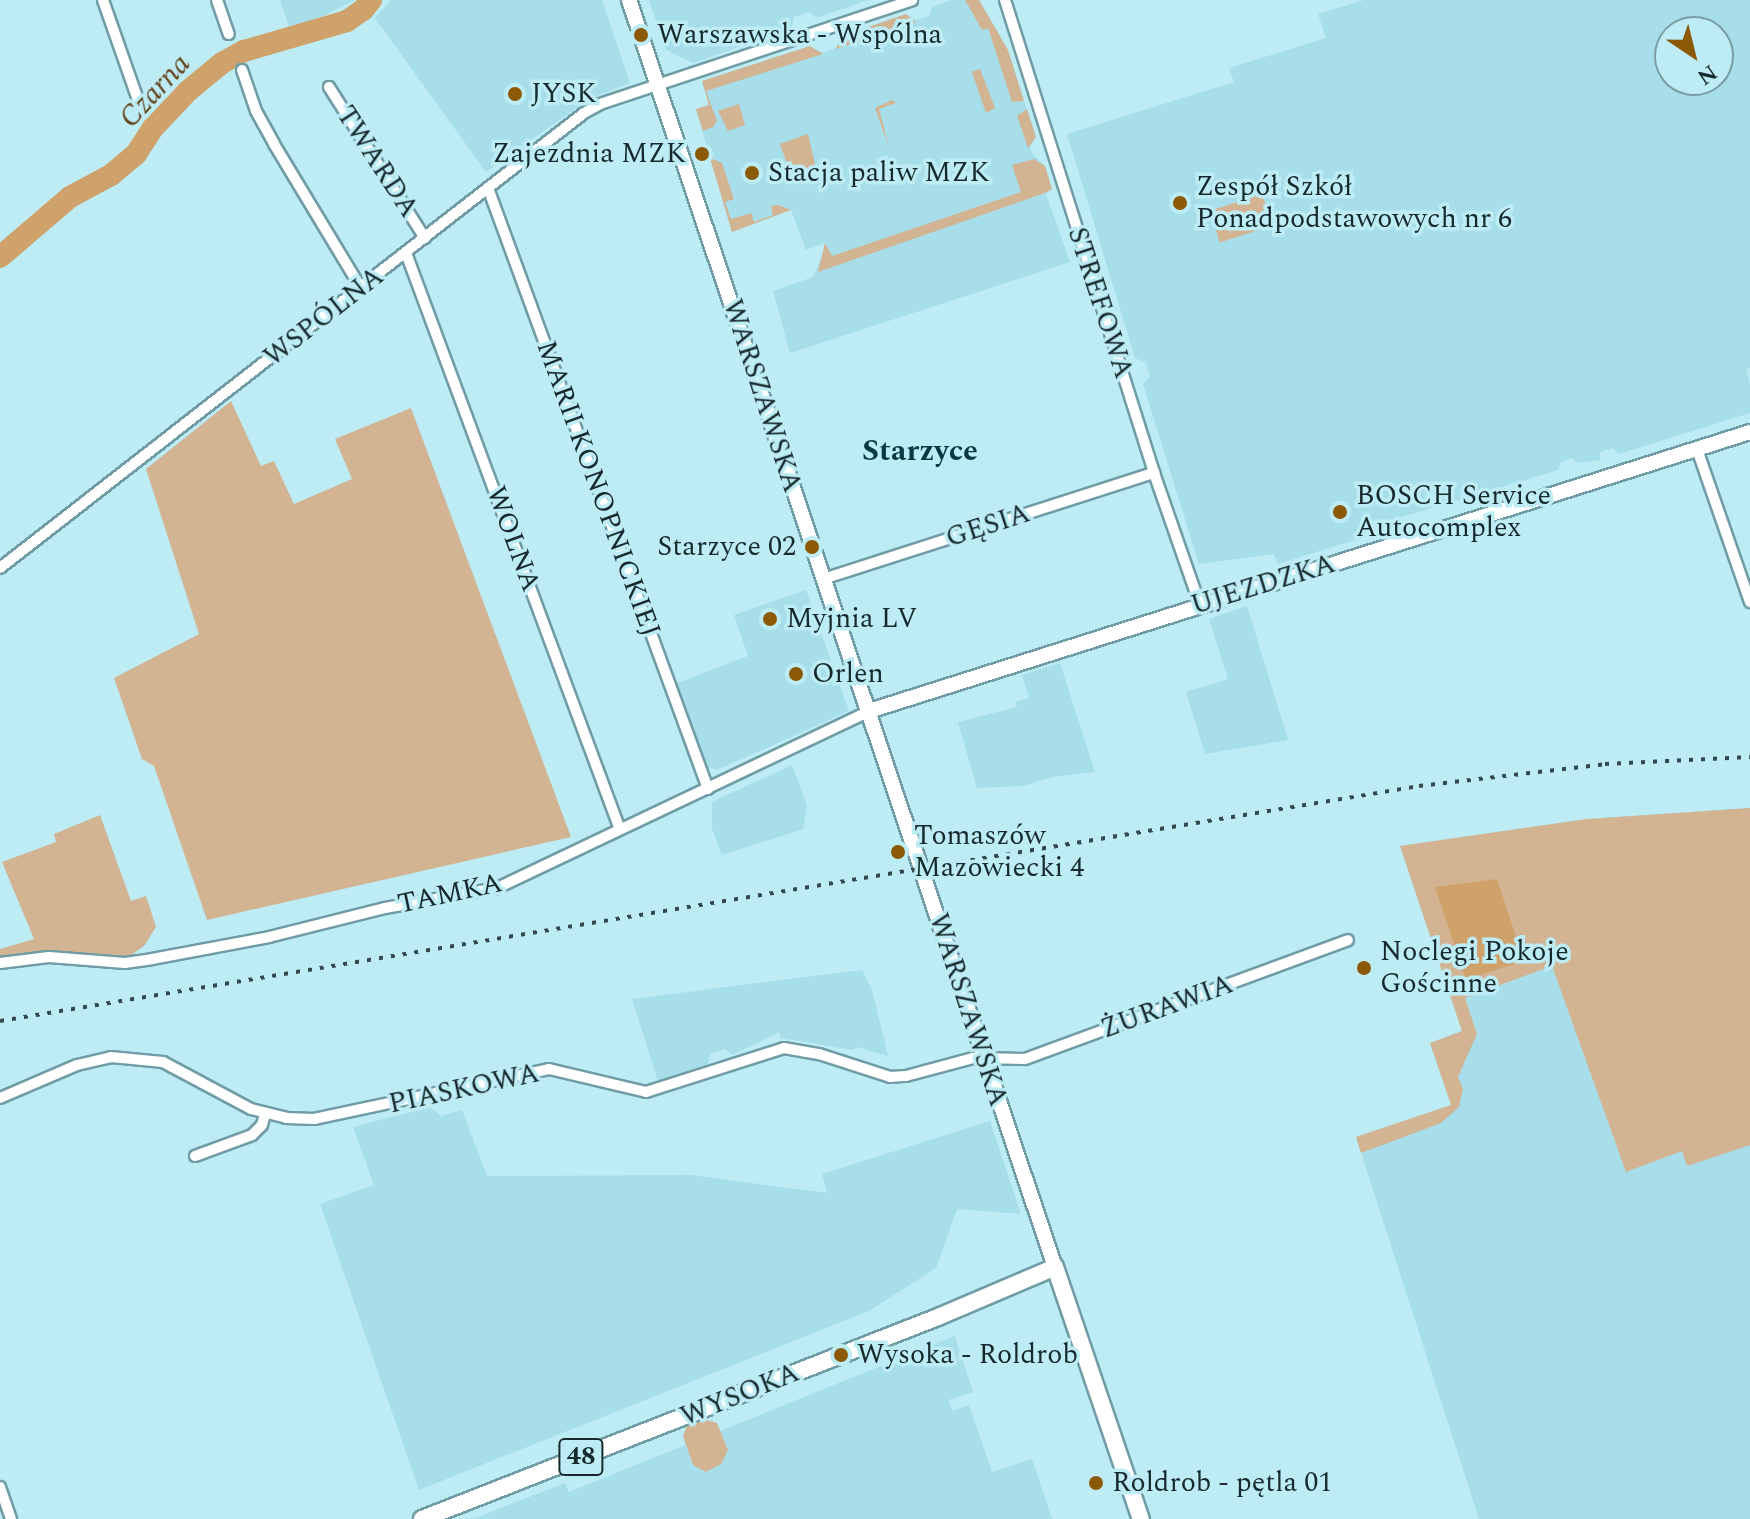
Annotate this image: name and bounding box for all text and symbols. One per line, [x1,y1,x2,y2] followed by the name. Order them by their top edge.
[1654,16,1734,96] north arrow
[657,18,942,52] place label: Warszawska - Wspólna
[632,26,650,44] marker: Warszawska - Wspólna
[112,46,198,136] water label: Czarna
[1690,56,1724,93] text: N
[531,77,596,111] place label: JYSK
[506,85,524,103] marker: JYSK
[328,100,426,224] street label: TWARDA
[492,137,686,171] place label: Zajezdnia MZK
[693,145,711,163] marker: Zajezdnia MZK
[768,156,989,190] place label: Stacja paliw MZK
[743,164,761,182] marker: Stacja paliw MZK
[1196,170,1512,236] place label: Zespół Szkół Ponadpodstawowych nr 6
[1171,194,1189,212] marker: Zespół Szkół Ponadpodstawowych nr 6
[1060,223,1140,383] street label: STREFOWA
[257,260,391,374] street label: WSPÓLNA
[715,295,809,497] street label: WARSZAWSKA
[529,336,667,642] street label: MARII KONOPNICKIEJ
[862,433,978,469] district label: Starzyce
[1356,479,1551,545] place label: BOSCH Service Autocomplex
[478,482,548,596] street label: WOLNA
[942,497,1034,555] street label: GĘSIA
[1331,503,1349,521] marker: BOSCH Service Autocomplex
[657,530,796,564] place label: Starzyce 02
[803,538,821,556] marker: Starzyce 02
[1187,547,1339,623] street label: UJEZDZKA
[786,602,917,636] place label: Myjnia LV
[761,610,779,628] marker: Myjnia LV
[812,657,884,691] place label: Orlen
[787,665,805,683] marker: Orlen
[914,819,1084,885] place label: Tomaszów Mazowiecki 4
[889,843,907,861] marker: Tomaszów Mazowiecki 4
[395,867,505,921] street label: TAMKA
[921,909,1015,1111] street label: WARSZAWSKA
[1380,935,1569,1001] place label: Noclegi Pokoje Gościnne
[1355,959,1373,977] marker: Noclegi Pokoje Gościnne
[1096,968,1238,1046] street label: ŻURAWIA
[386,1057,542,1121] street label: PIASKOWA
[857,1338,1078,1372] place label: Wysoka - Roldrob
[832,1346,850,1364] marker: Wysoka - Roldrob
[676,1356,804,1434] street label: WYSOKA
[557,1435,605,1479] road number: 48
[1112,1466,1332,1500] place label: Roldrob - pętla 01
[1087,1474,1105,1492] marker: Roldrob - pętla 01

